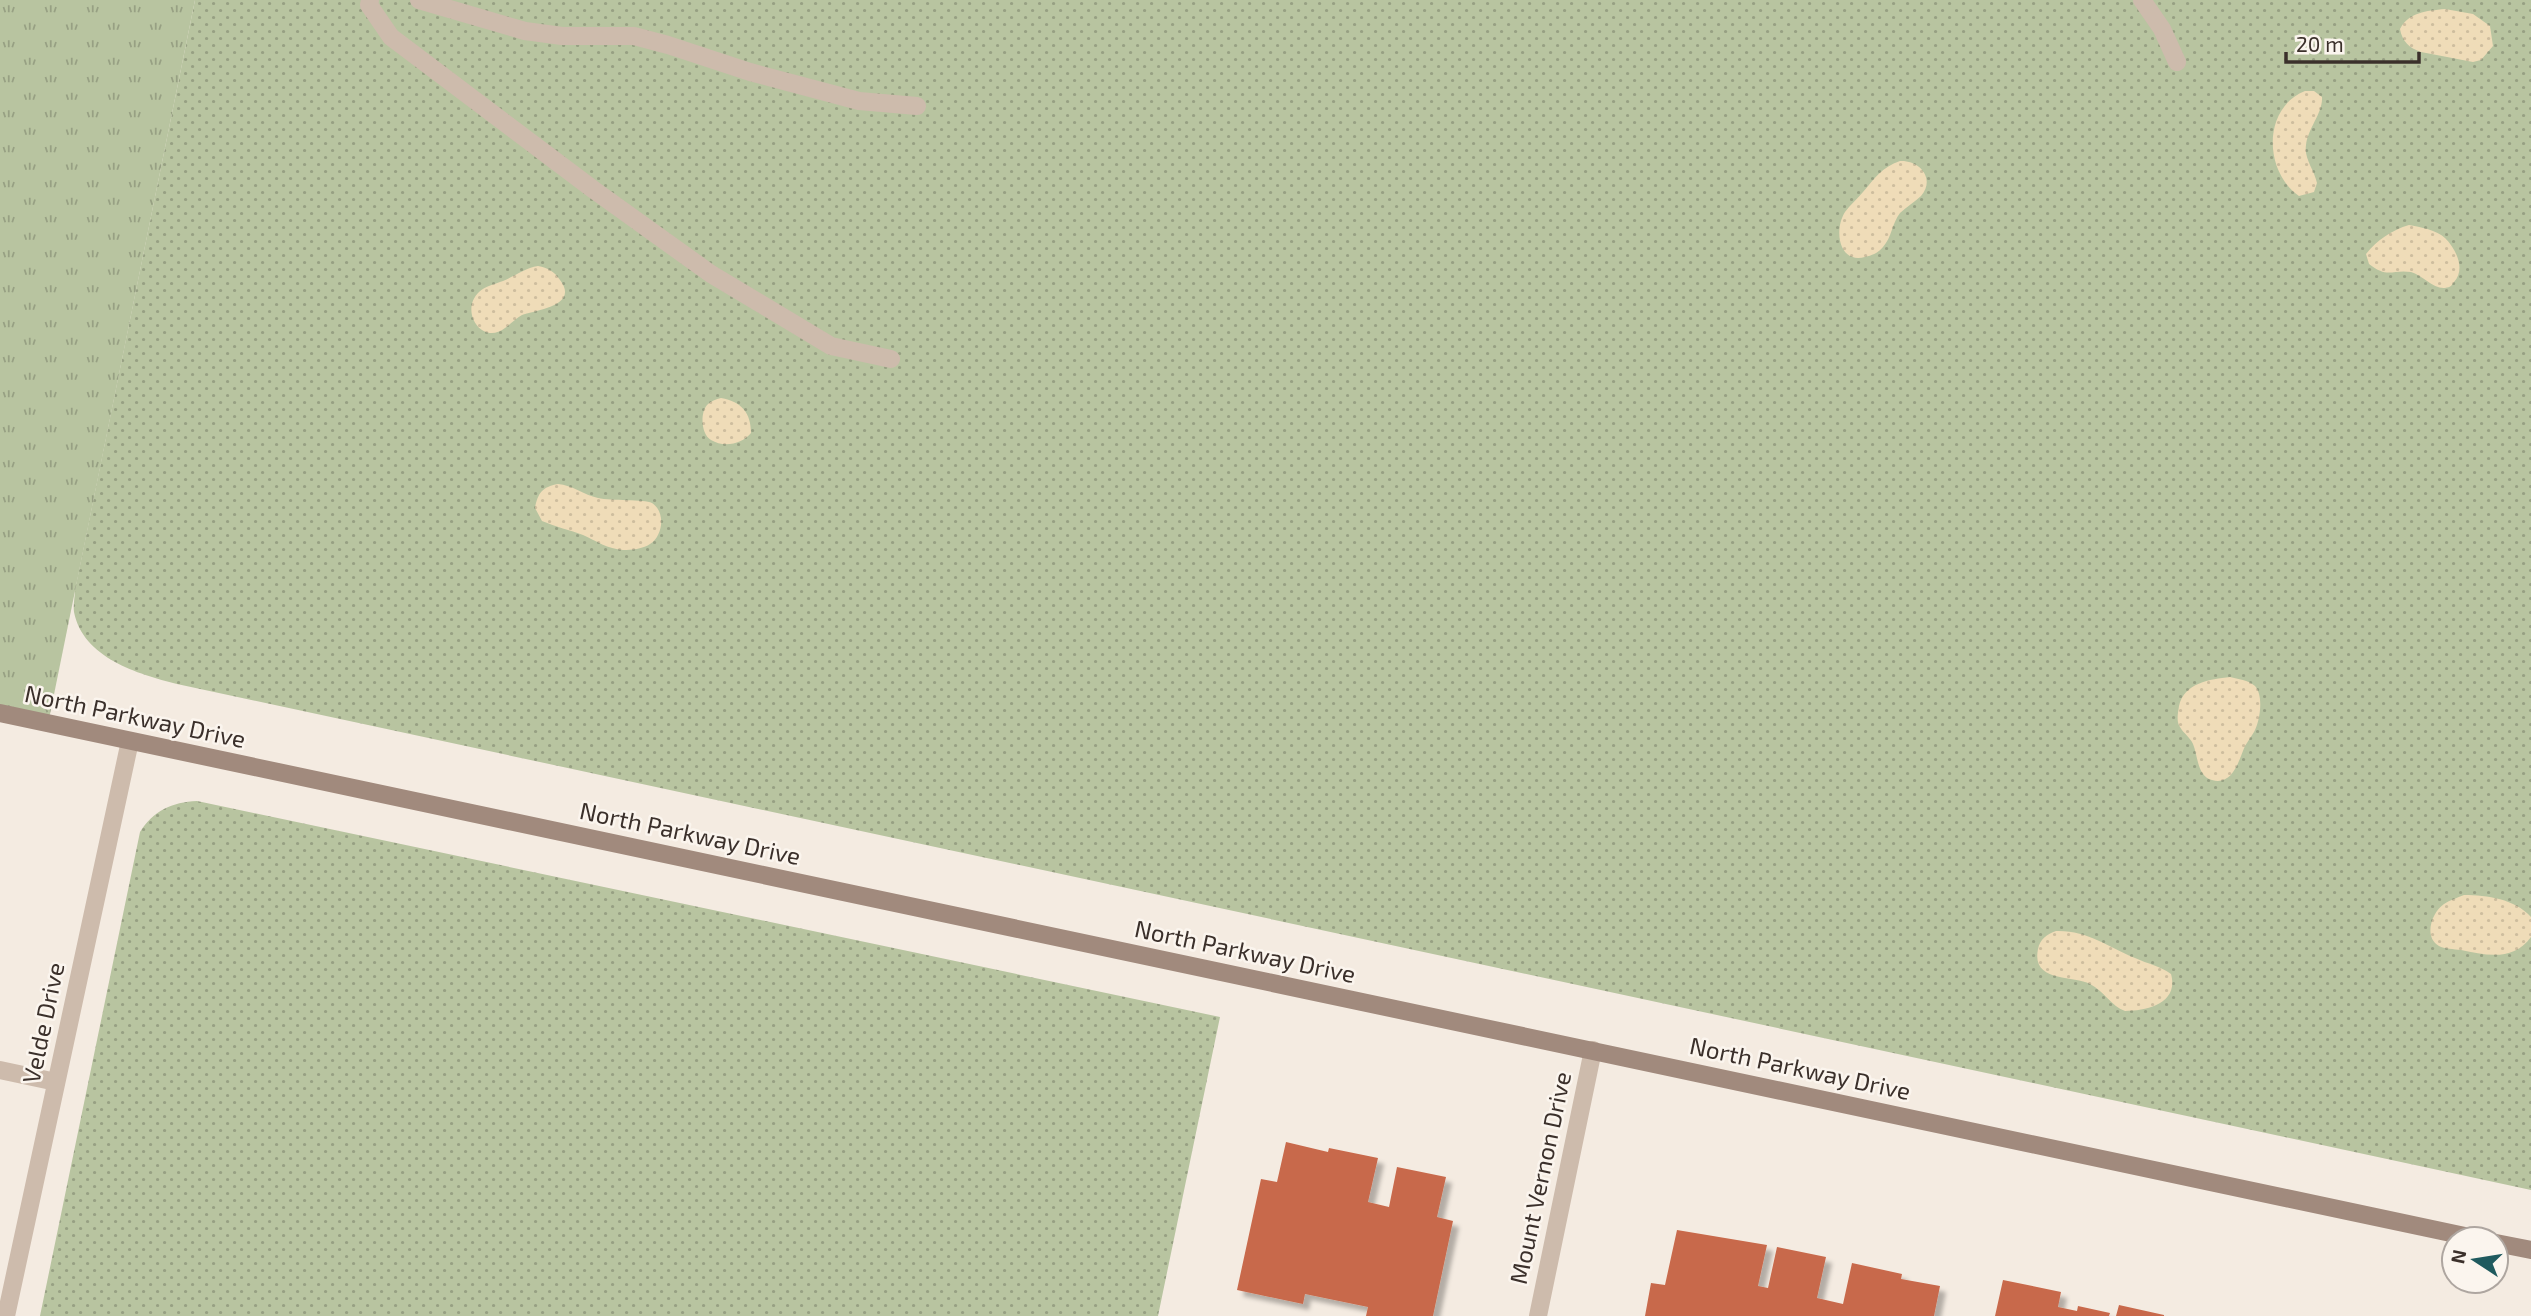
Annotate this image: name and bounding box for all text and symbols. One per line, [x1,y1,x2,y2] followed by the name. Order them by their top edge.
[2286,21,2419,65] scale bar
[2296,31,2344,56] text: 20 m
[22,678,248,753] street label: North Parkway Drive
[577,795,803,870] street label: North Parkway Drive
[1132,913,1358,988] street label: North Parkway Drive
[16,960,69,1086] street label: Velde Drive
[1687,1030,1913,1105] street label: North Parkway Drive
[1503,1069,1576,1286] street label: Mount Vernon Drive
[2440,1225,2510,1295] north arrow
[2445,1247,2471,1265] text: N

